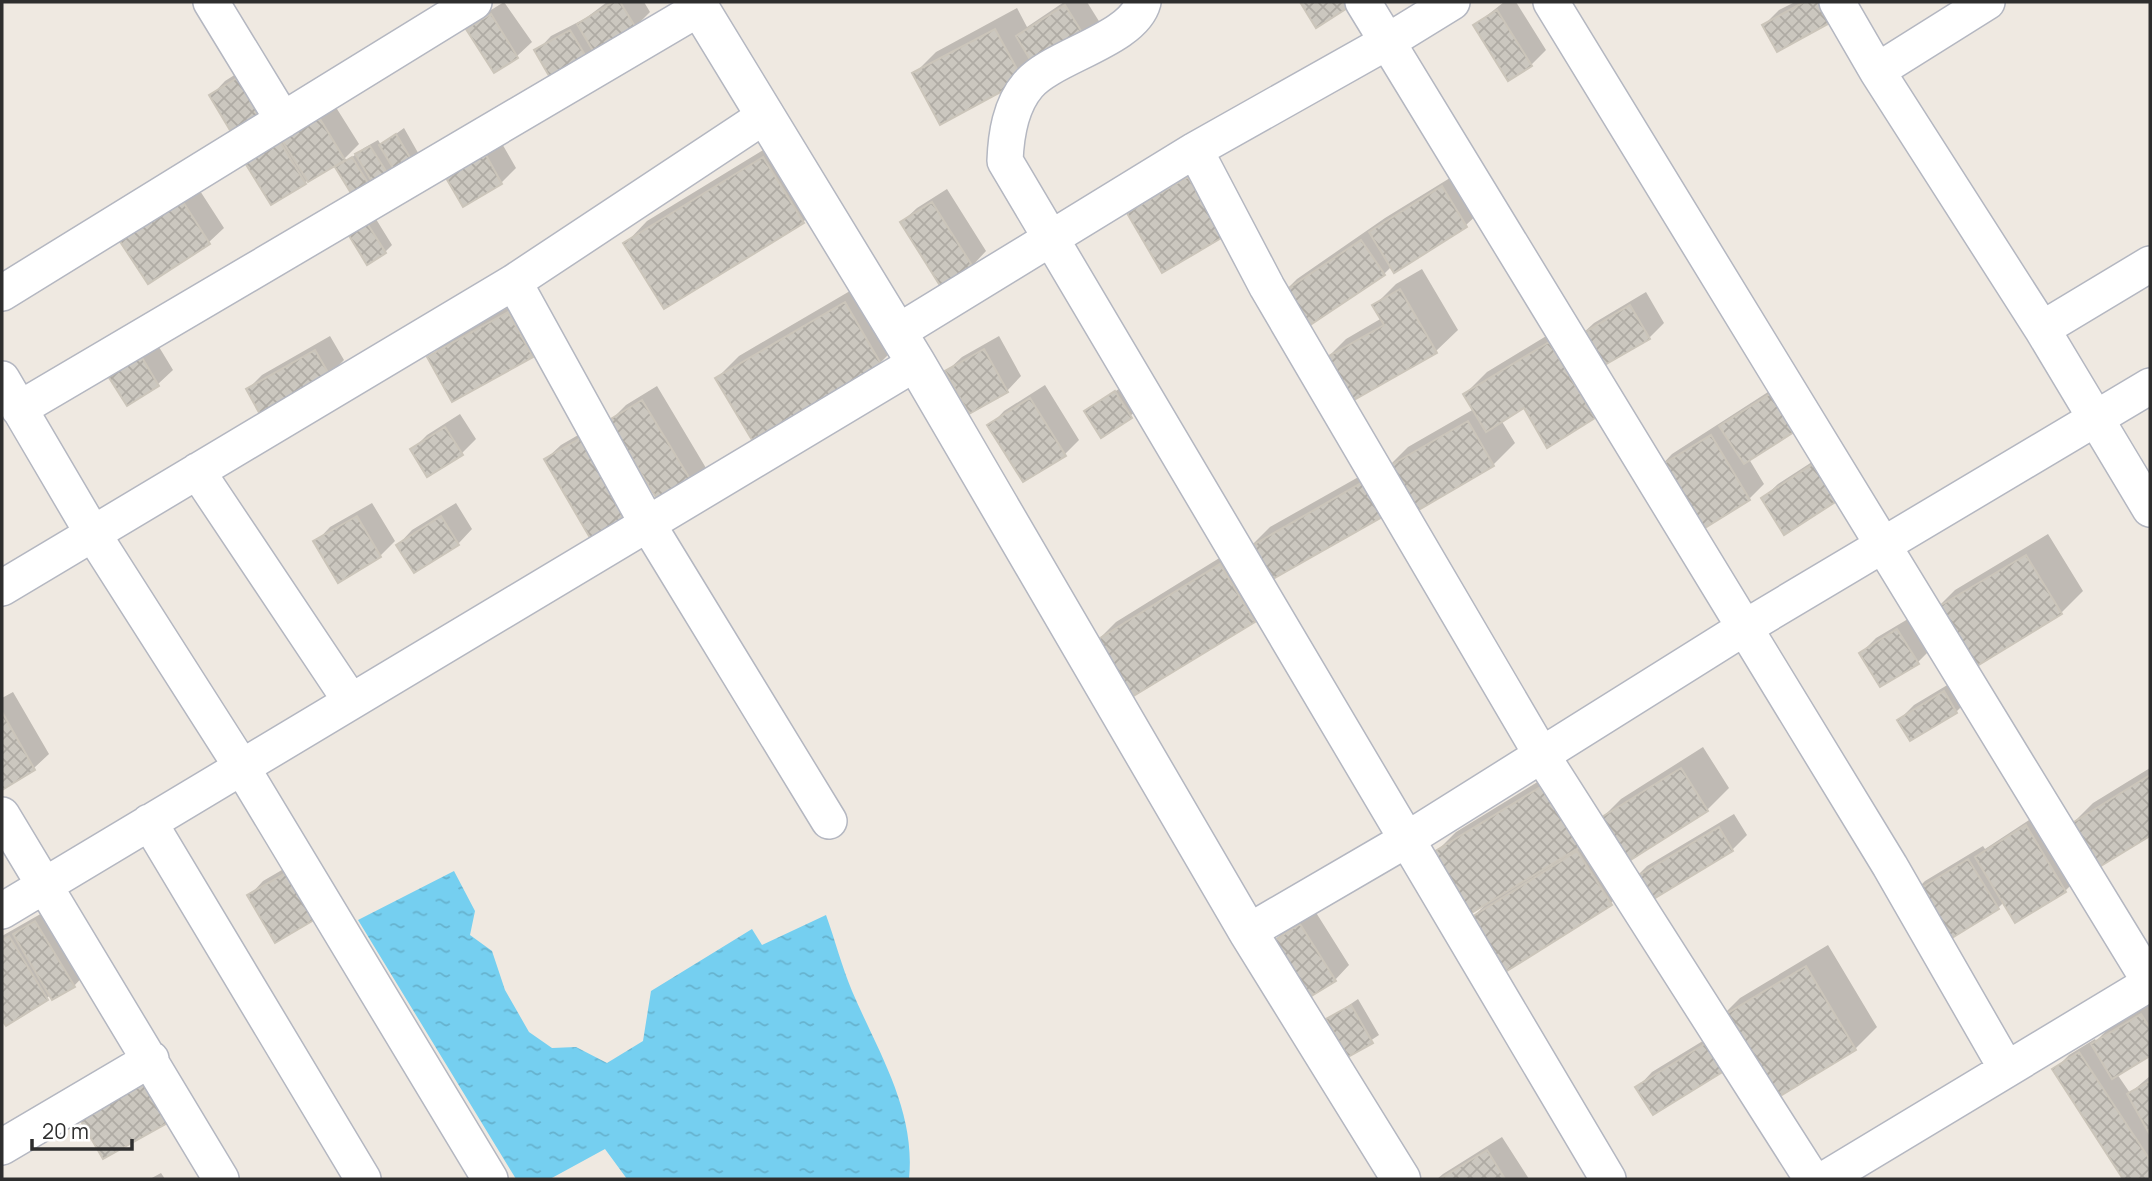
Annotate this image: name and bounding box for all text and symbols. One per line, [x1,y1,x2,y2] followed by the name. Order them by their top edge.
[32,1108,131,1152] scale bar
[42,1117,89,1145] text: 20 m

